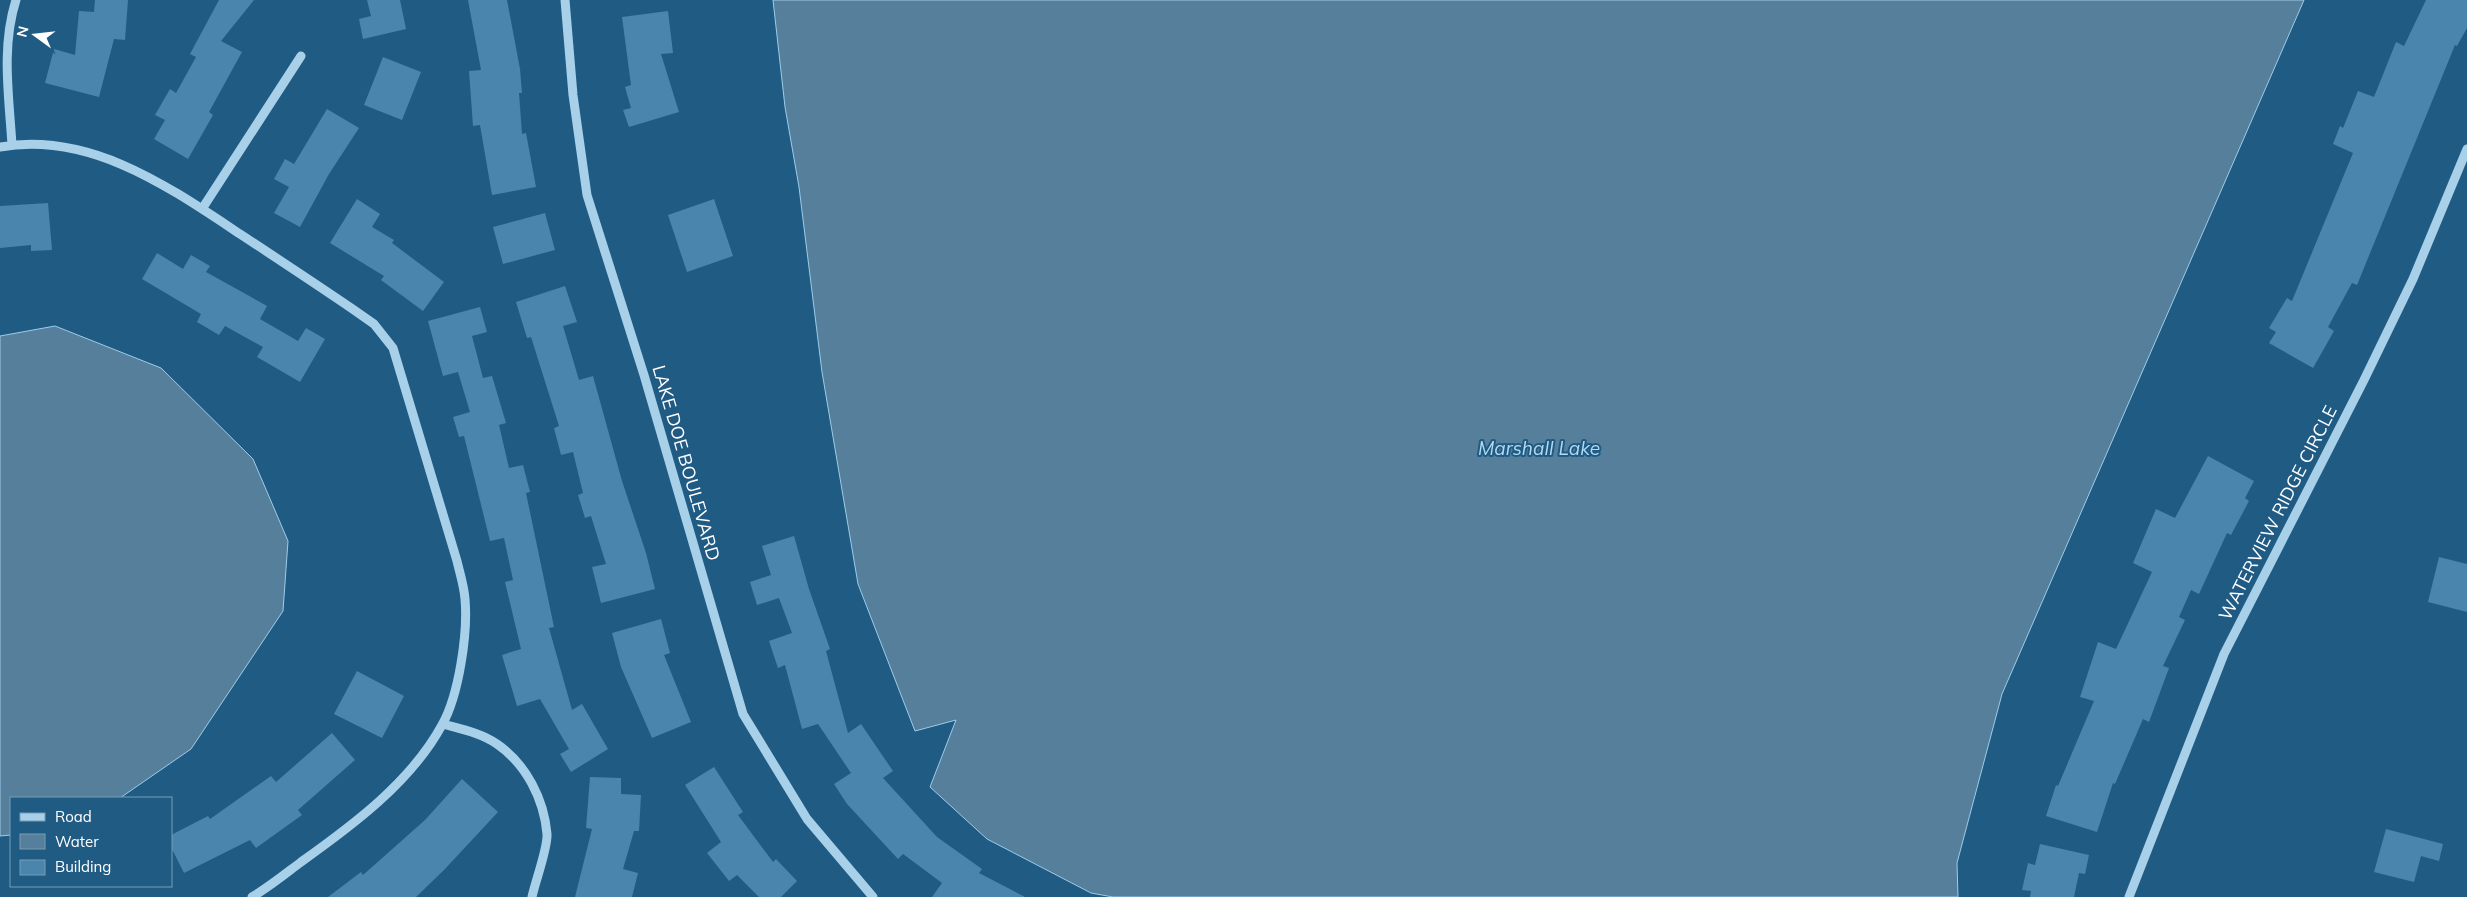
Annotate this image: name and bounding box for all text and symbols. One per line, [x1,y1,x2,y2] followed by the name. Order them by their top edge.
[10,10,60,60] north arrow
[12,24,33,39] text: N
[648,362,725,563] street label: LAKE DOE BOULEVARD
[2213,402,2342,624] street label: WATERVIEW RIDGE CIRCLE
[1478,436,1600,460] water label: Marshall Lake
[10,797,172,887] legend
[55,807,92,826] text: Road
[55,832,99,851] text: Water
[55,857,111,876] text: Building

